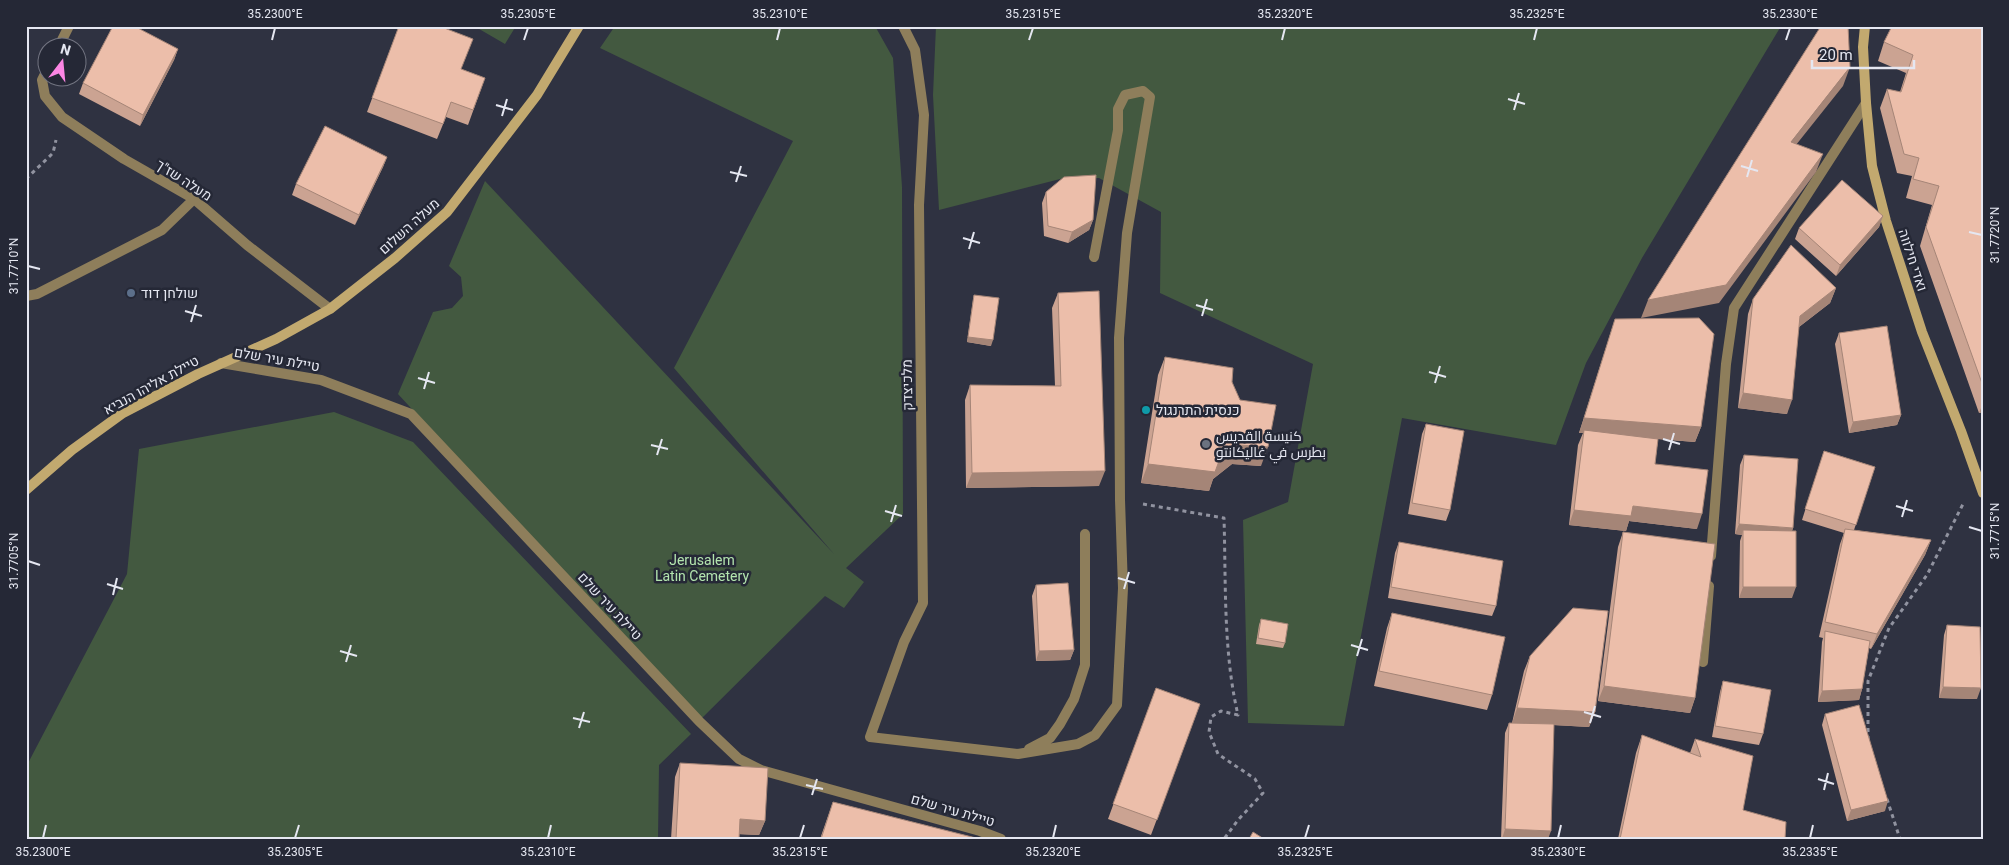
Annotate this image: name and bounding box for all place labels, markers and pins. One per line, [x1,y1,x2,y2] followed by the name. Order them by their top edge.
[141,285,198,301] place label: שולחן דוד
[125,287,137,299] marker: שולחן דוד
[1156,402,1240,418] place label: כנסית התרנגול
[1140,404,1152,416] marker: כנסית התרנגול
[1216,428,1326,464] place label: كنيسة القديس بطرس في غاليكانتو
[1200,438,1212,450] marker: كنيسة القديس بطرس في غاليكانتو

